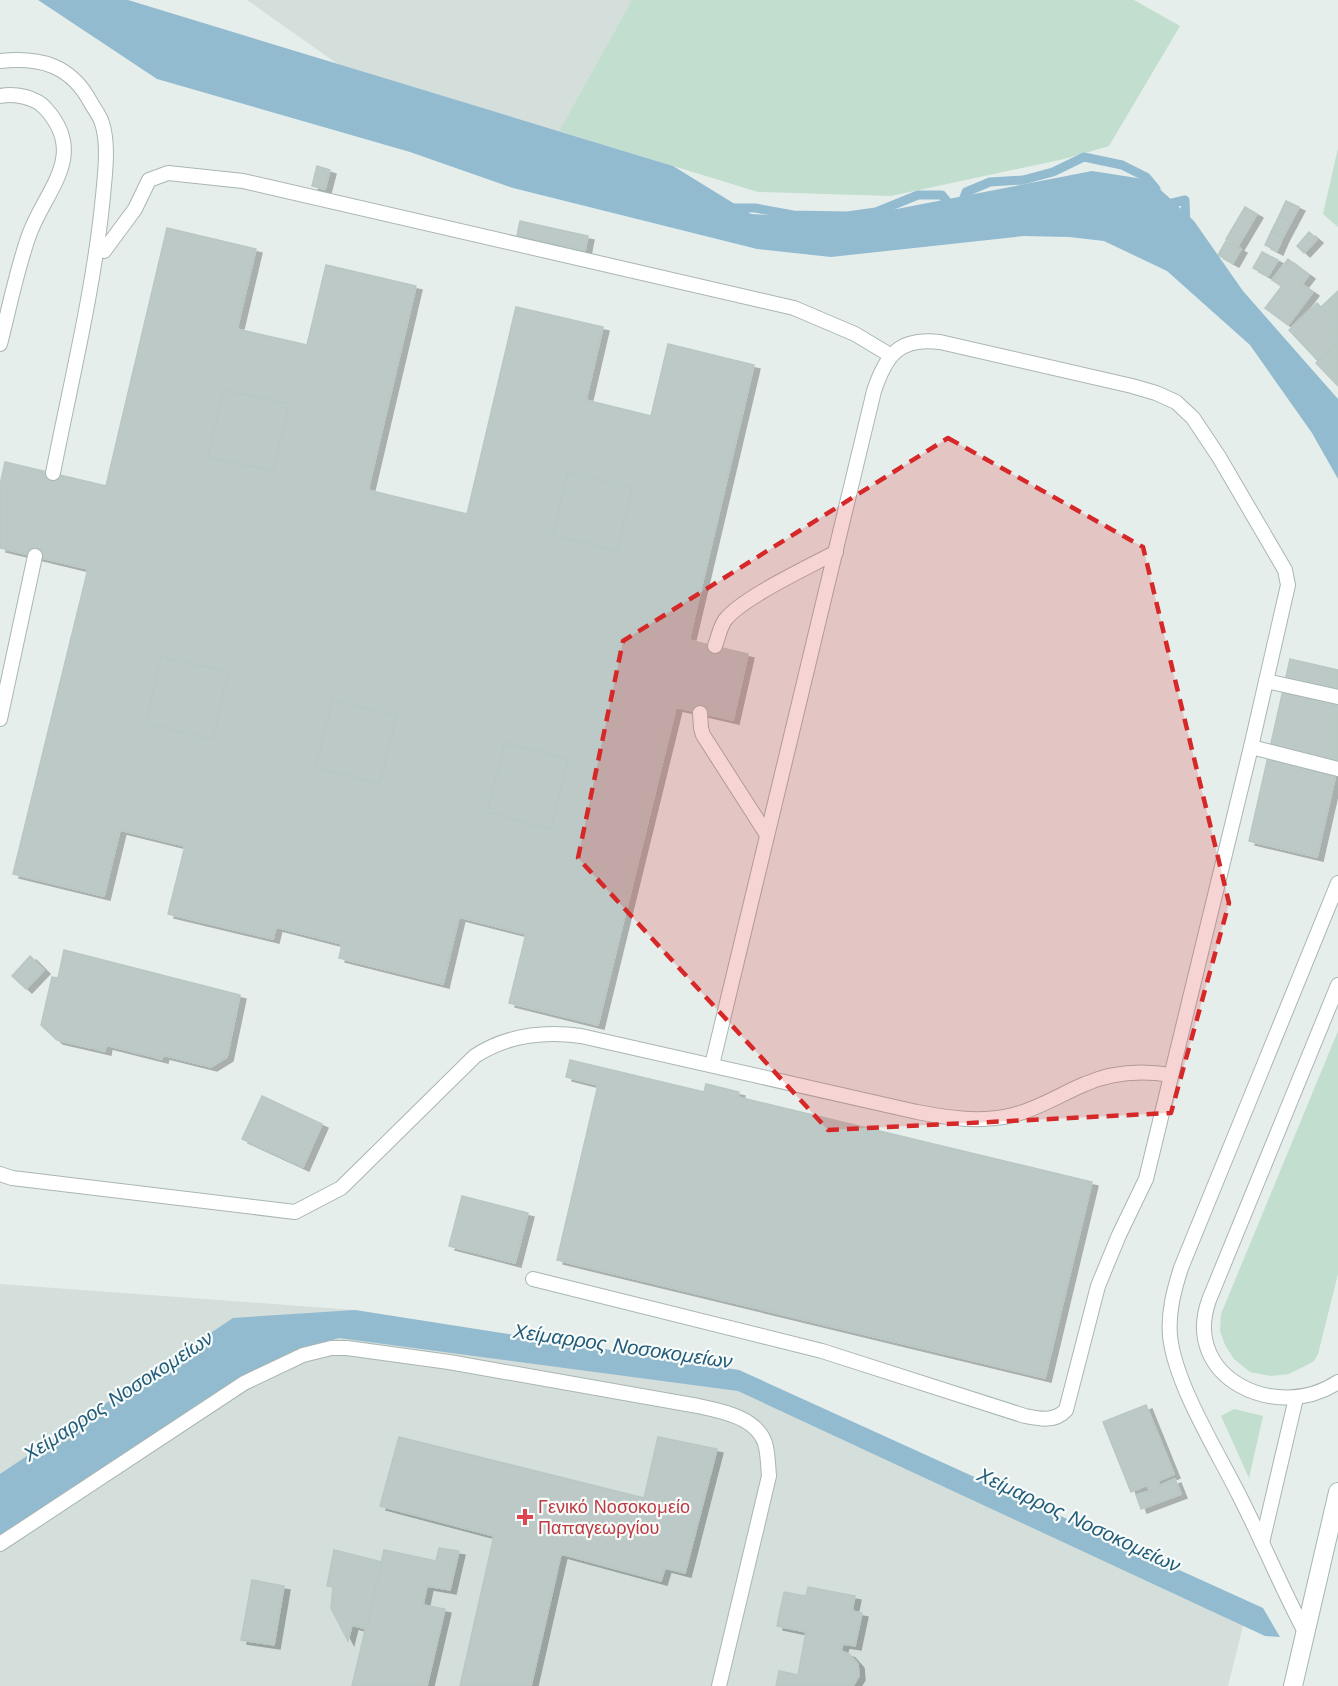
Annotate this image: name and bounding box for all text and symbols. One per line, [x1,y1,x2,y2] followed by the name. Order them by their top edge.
[511,1319,734,1373] water label: Χείμαρρος Νοσοκομείων
[18,1326,217,1467] water label: Χείμαρρος Νοσοκομείων
[973,1462,1184,1578] water label: Χείμαρρος Νοσοκομείων
[538,1496,690,1538] place label: Γενικό Νοσοκομείο Παπαγεωργίου
[516,1508,534,1526] marker: Γενικό Νοσοκομείο Παπαγεωργίου

